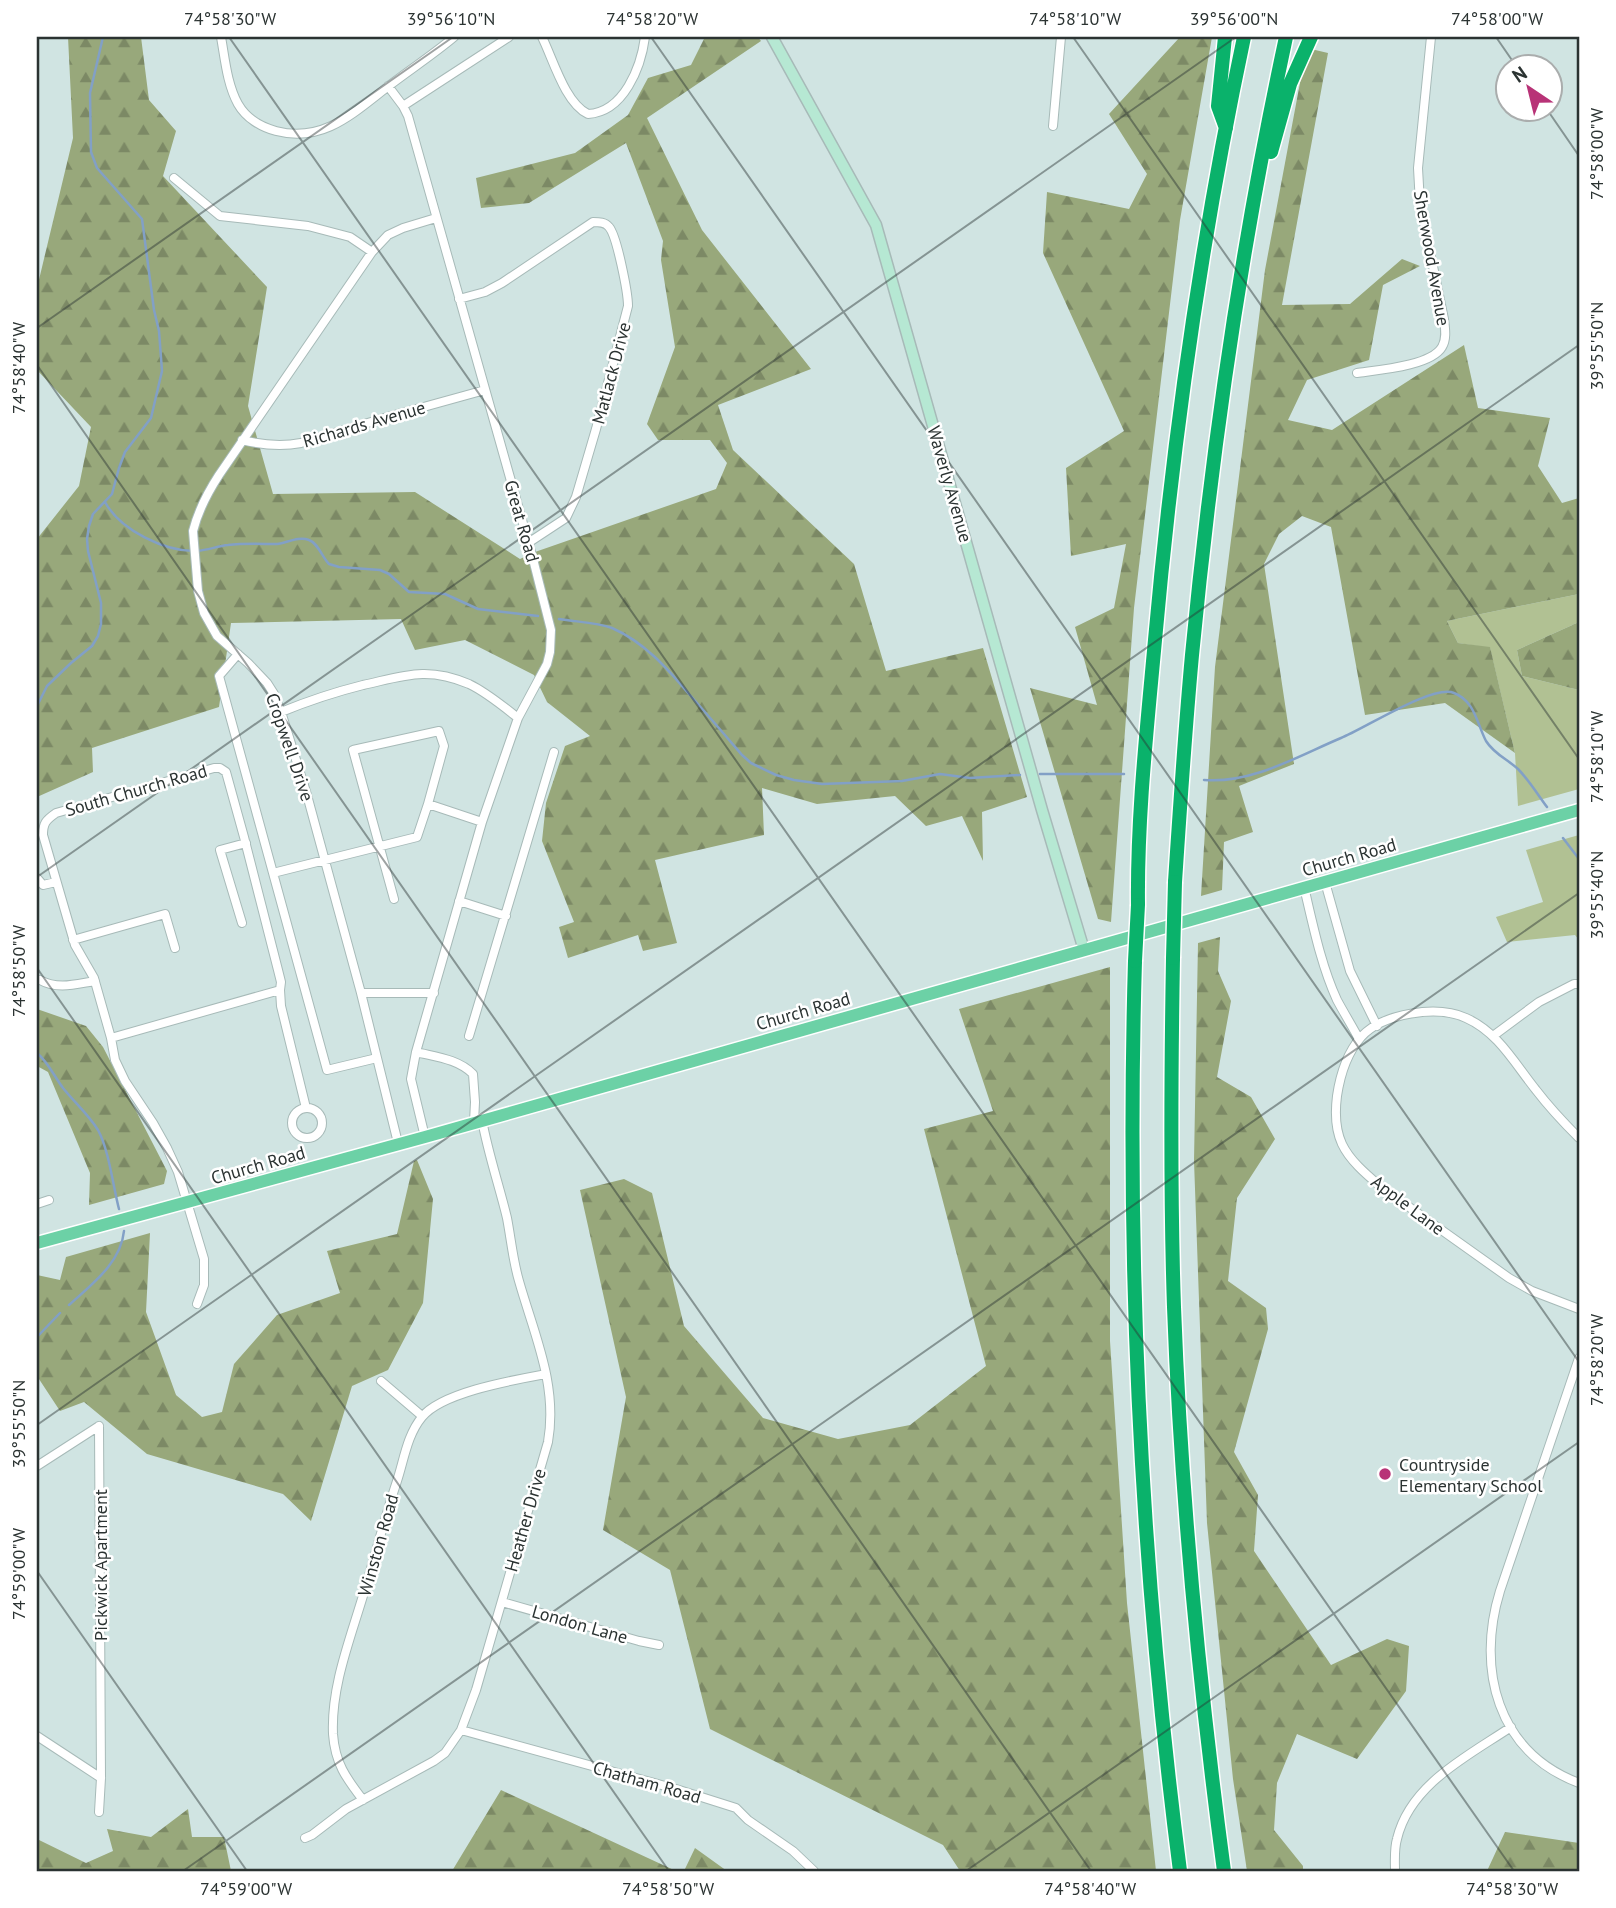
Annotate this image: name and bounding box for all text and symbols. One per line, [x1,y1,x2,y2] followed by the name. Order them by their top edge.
[184,7,276,30] text: 74°58'30"W
[407,7,495,30] text: 39°56'10"N
[606,7,698,30] text: 74°58'20"W
[1029,7,1121,30] text: 74°58'10"W
[1190,7,1278,30] text: 39°56'00"N
[1451,7,1543,30] text: 74°58'00"W
[1494,52,1564,122] north arrow
[1507,61,1531,87] text: N
[1585,108,1608,200] text: 74°58'00"W
[1409,188,1455,328] street label: Sherwood Avenue
[1585,302,1608,390] text: 39°55'50"N
[586,319,636,427] street label: Matlack Drive
[7,322,30,414] text: 74°58'40"W
[300,396,428,452] street label: Richards Avenue
[922,423,978,545] street label: Waverly Avenue
[499,477,545,565] street label: Great Road
[261,690,319,804] street label: Cropwell Drive
[1585,711,1608,803] text: 74°58'10"W
[62,759,210,821] street label: South Church Road
[1299,833,1399,881] street label: Church Road
[1585,851,1608,939] text: 39°55'40"N
[7,925,30,1017] text: 74°58'50"W
[753,987,853,1035] street label: Church Road
[208,1141,308,1189] street label: Church Road
[1367,1170,1449,1240] street label: Apple Lane
[1585,1314,1608,1406] text: 74°58'20"W
[7,1380,30,1468] text: 39°55'50"N
[1399,1453,1543,1497] place label: Countryside Elementary School
[499,1466,551,1574] street label: Heather Drive
[1377,1466,1393,1482] marker: Countryside Elementary School
[89,1489,112,1641] street label: Pickwick Apartment
[352,1491,404,1599] street label: Winston Road
[7,1528,30,1620] text: 74°59'00"W
[529,1599,631,1649] street label: London Lane
[590,1756,704,1808] street label: Chatham Road
[200,1877,292,1900] text: 74°59'00"W
[622,1877,714,1900] text: 74°58'50"W
[1044,1877,1136,1900] text: 74°58'40"W
[1466,1877,1558,1900] text: 74°58'30"W

